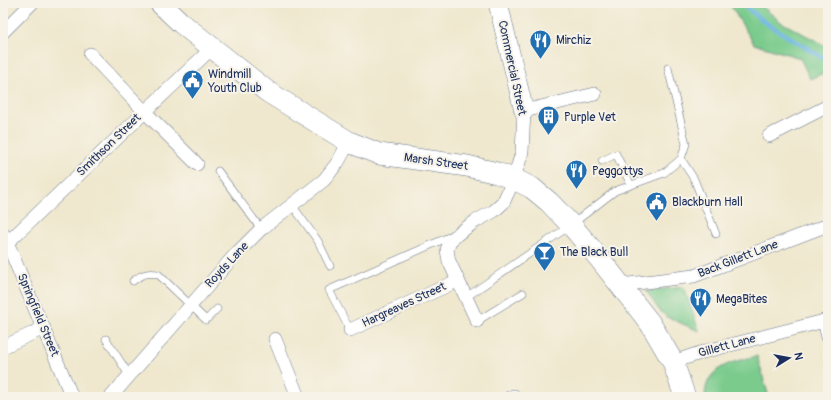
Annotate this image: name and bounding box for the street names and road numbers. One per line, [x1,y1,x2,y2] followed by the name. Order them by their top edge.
[495,19,529,117] street label: Commercial Street
[74,110,144,180] street label: Smithson Street
[403,150,469,174] street label: Marsh Street
[696,237,780,281] street label: Back Gillett Lane
[202,239,252,291] street label: Royds Lane
[14,271,62,359] street label: Springfield Street
[360,279,448,331] street label: Hargreaves Street
[697,331,757,361] street label: Gillett Lane

